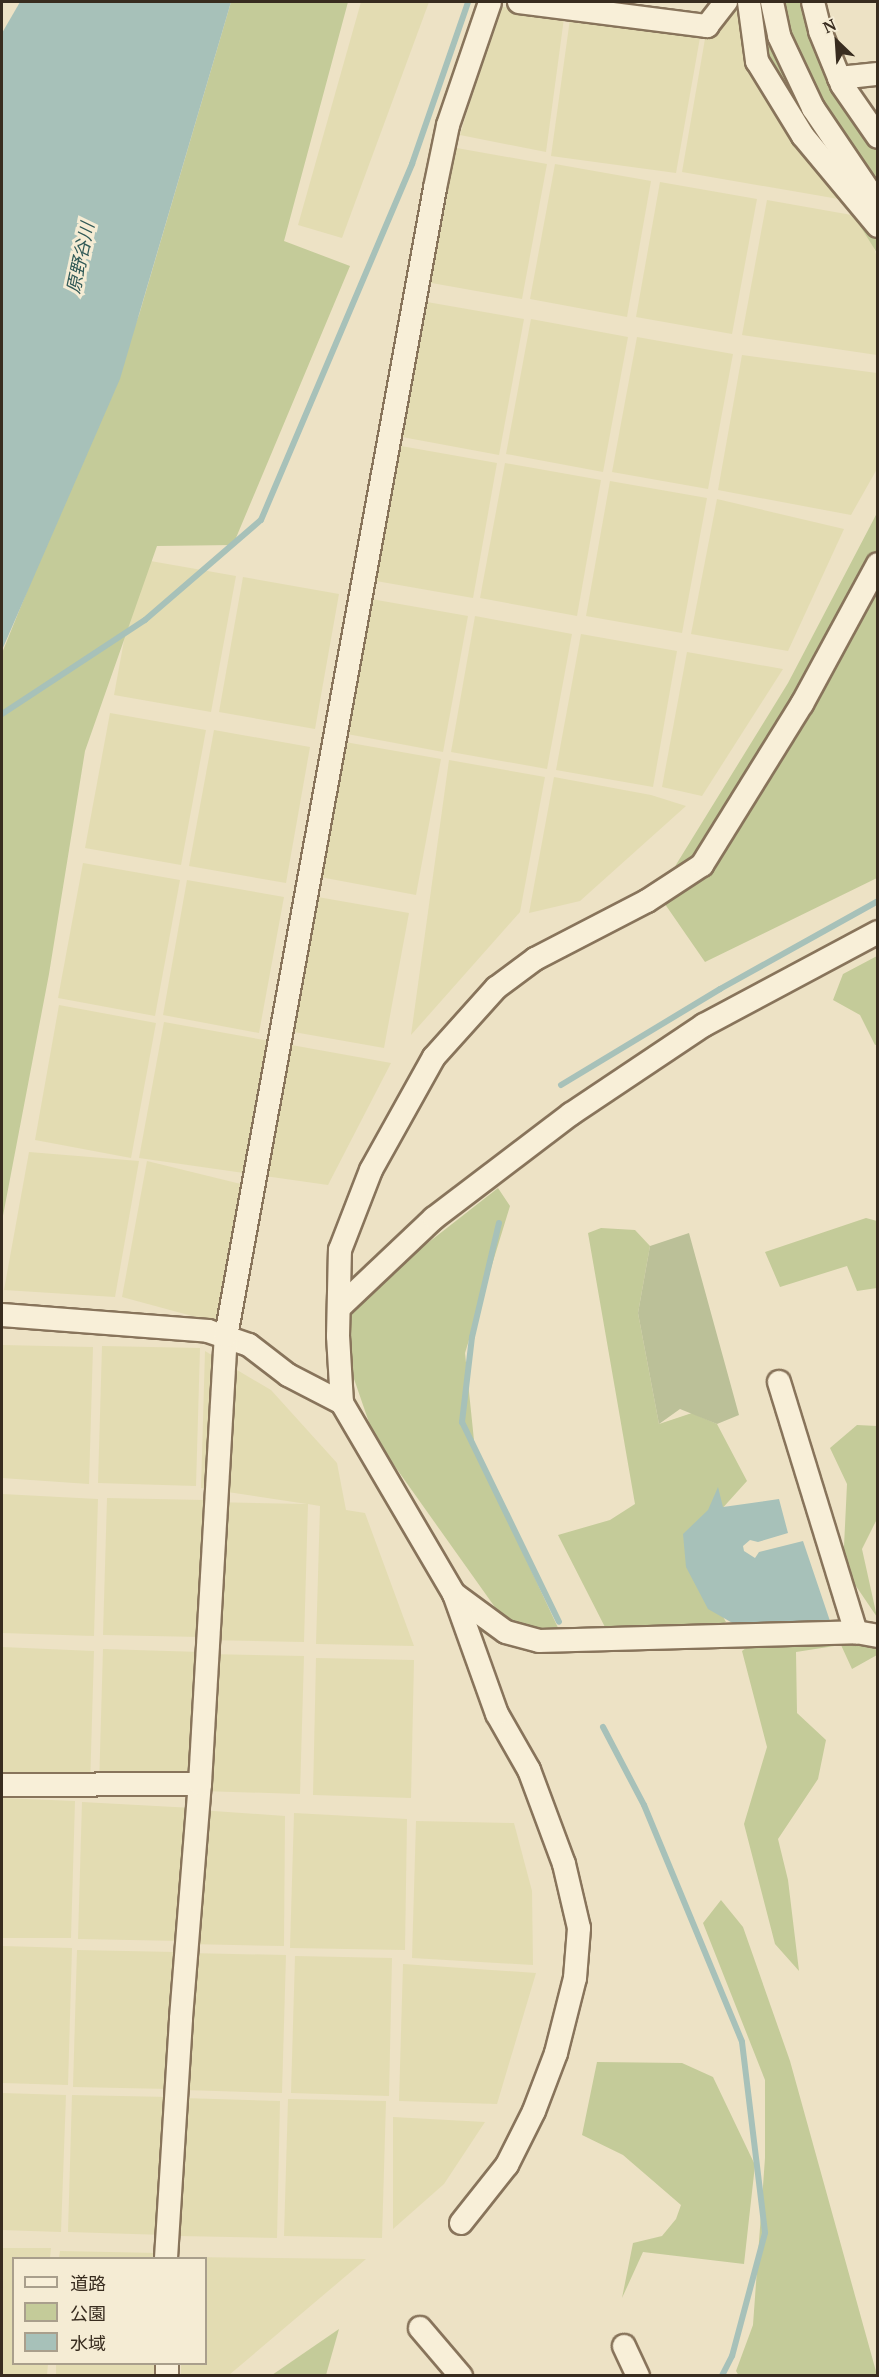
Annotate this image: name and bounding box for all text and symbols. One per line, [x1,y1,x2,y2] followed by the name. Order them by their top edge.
[807,12,867,72] north arrow
[819,13,840,38] text: N
[62,221,98,295] water label: 原野谷川
[12,2257,207,2365] legend
[70,2271,106,2295] text: 道路
[70,2301,106,2325] text: 公園
[70,2331,106,2355] text: 水域

